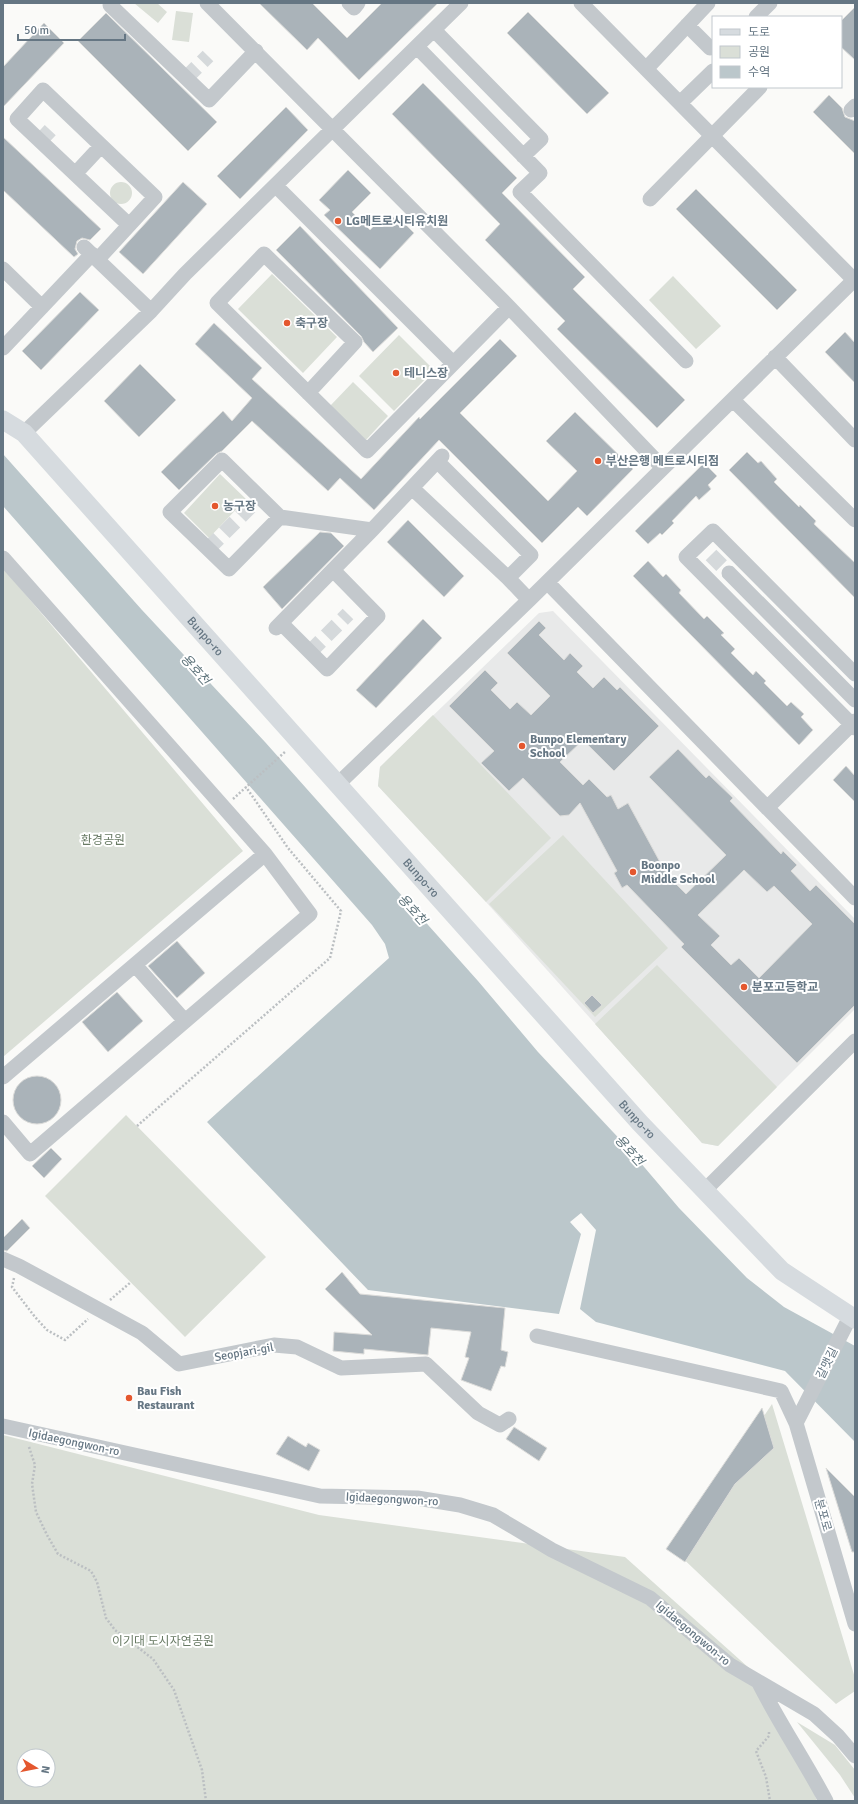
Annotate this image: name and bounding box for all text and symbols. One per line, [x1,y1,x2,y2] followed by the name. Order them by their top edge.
[18,16,125,42] scale bar
[712,16,842,88] legend
[24,23,49,38] text: 50 m
[748,25,770,40] text: 도로
[748,45,770,60] text: 공원
[748,65,770,80] text: 수역
[346,214,448,229] place label: LG메트로시티유치원
[333,216,343,226] marker: LG메트로시티유치원
[295,316,328,331] place label: 축구장
[282,318,292,328] marker: 축구장
[404,366,448,381] place label: 테니스장
[391,368,401,378] marker: 테니스장
[606,454,719,469] place label: 부산은행 메트로시티점
[593,456,603,466] marker: 부산은행 메트로시티점
[223,499,256,514] place label: 농구장
[210,501,220,511] marker: 농구장
[184,614,226,659] street label: Bunpo-ro
[177,651,214,689] water label: 용호천
[530,732,626,761] place label: Bunpo Elementary School
[517,741,527,751] marker: Bunpo Elementary School
[81,833,125,848] park label: 환경공원
[399,855,442,901] street label: Bunpo-ro
[641,858,715,887] place label: Boonpo Middle School
[628,867,638,877] marker: Boonpo Middle School
[394,891,431,929] water label: 용호천
[752,980,818,995] place label: 분포고등학교
[739,982,749,992] marker: 분포고등학교
[615,1097,658,1142] street label: Bunpo-ro
[611,1132,648,1170] water label: 용호천
[213,1340,275,1365] street label: Seopjari-gil
[813,1345,841,1381] street label: 갈맷길
[137,1384,195,1413] place label: Bau Fish Restaurant
[124,1393,134,1403] marker: Bau Fish Restaurant
[27,1425,121,1459] street label: Igidaegongwon-ro
[345,1490,439,1509] street label: Igidaegongwon-ro
[811,1497,834,1533] street label: 분포로
[652,1598,733,1669] street label: Igidaegongwon-ro
[112,1634,214,1649] park label: 이기대 도시자연공원
[16,1748,56,1788] north arrow
[38,1765,52,1775] text: N

